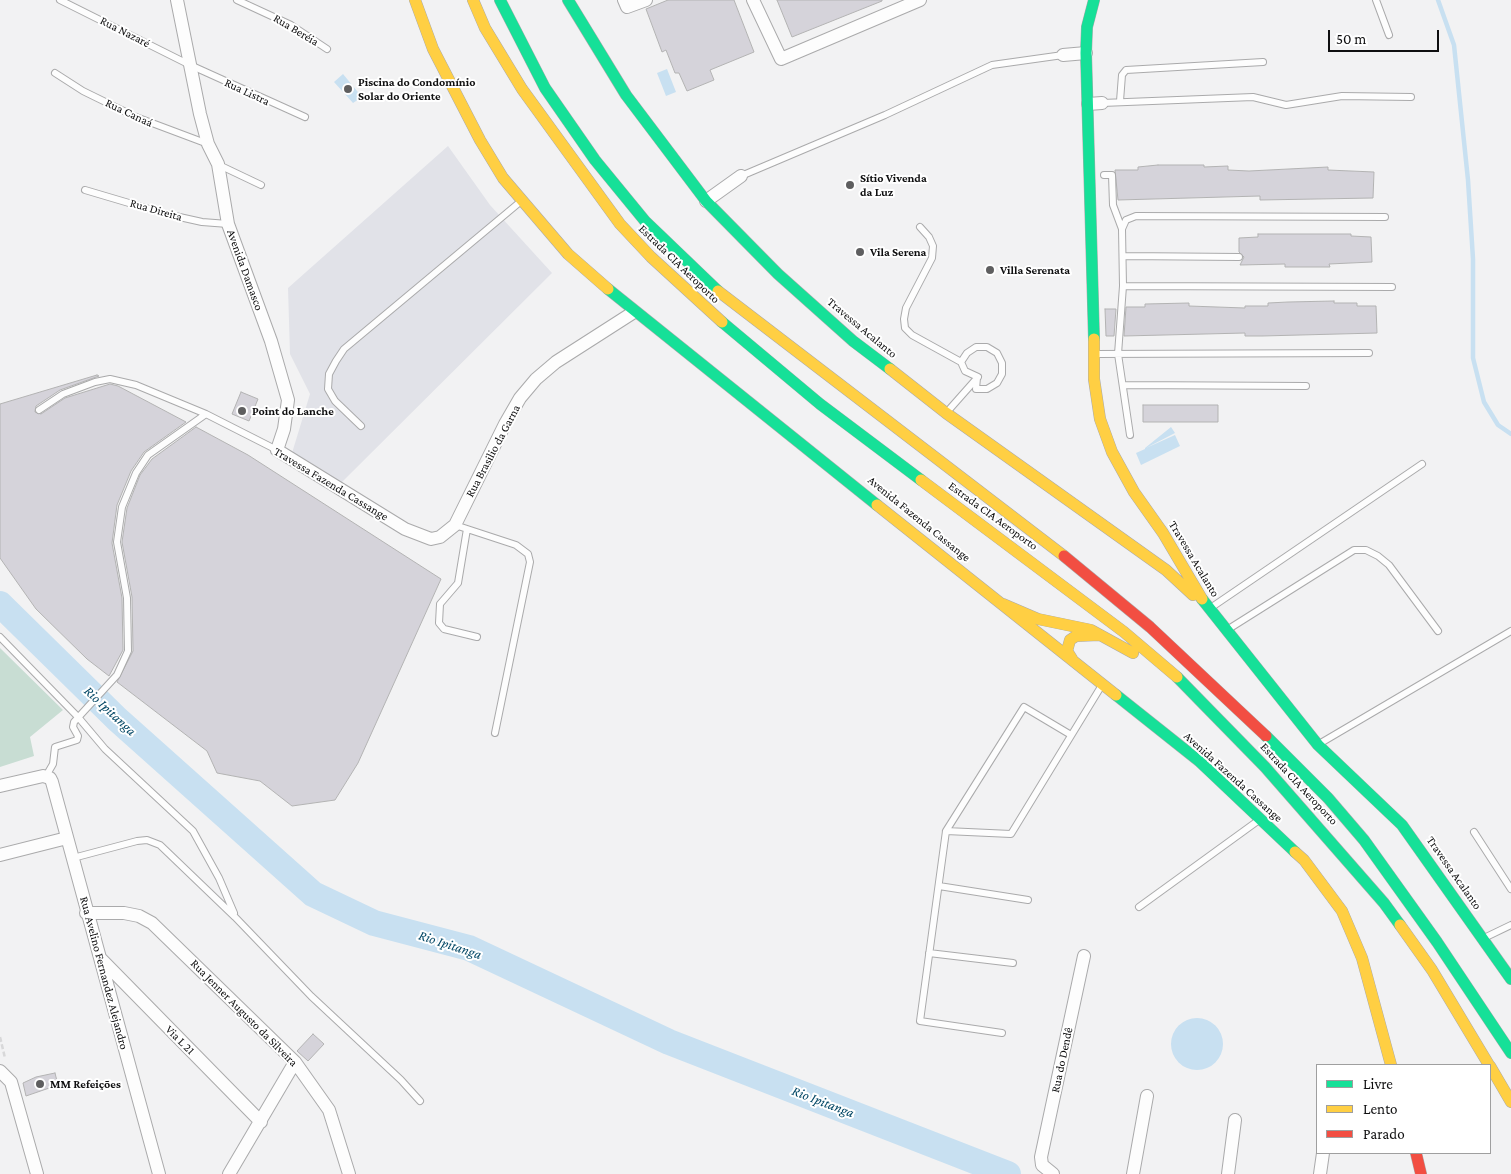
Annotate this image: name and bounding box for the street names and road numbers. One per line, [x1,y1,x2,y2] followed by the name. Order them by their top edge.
[271,11,321,49] street label: Rua Beréia
[98,13,152,51] street label: Rua Nazaré
[222,75,272,109] street label: Rua Listra
[103,96,155,130] street label: Rua Canaá
[128,196,184,224] street label: Rua Direita
[635,222,723,306] street label: Estrada CIA Aeroporto
[224,227,266,313] street label: Avenida Damasco
[824,295,900,361] street label: Travessa Acalanto
[463,402,523,500] street label: Rua Brasilio da Garna
[271,444,391,524] street label: Travessa Fazenda Cassange
[865,473,973,565] street label: Avenida Fazenda Cassange
[945,479,1041,553] street label: Estrada CIA Aeroporto
[1166,518,1222,600] street label: Travessa Acalanto
[1181,729,1285,825] street label: Avenida Fazenda Cassange
[1257,740,1341,828] street label: Estrada CIA Aeroporto
[1423,834,1485,912] street label: Travessa Acalanto
[77,895,131,1051] street label: Rua Avelino Fernandez Alejandro
[187,956,301,1070] street label: Rua Jenner Augusto da Silveira
[162,1022,198,1058] street label: Via L 21
[1048,1026,1076,1094] street label: Rua do Dendê

